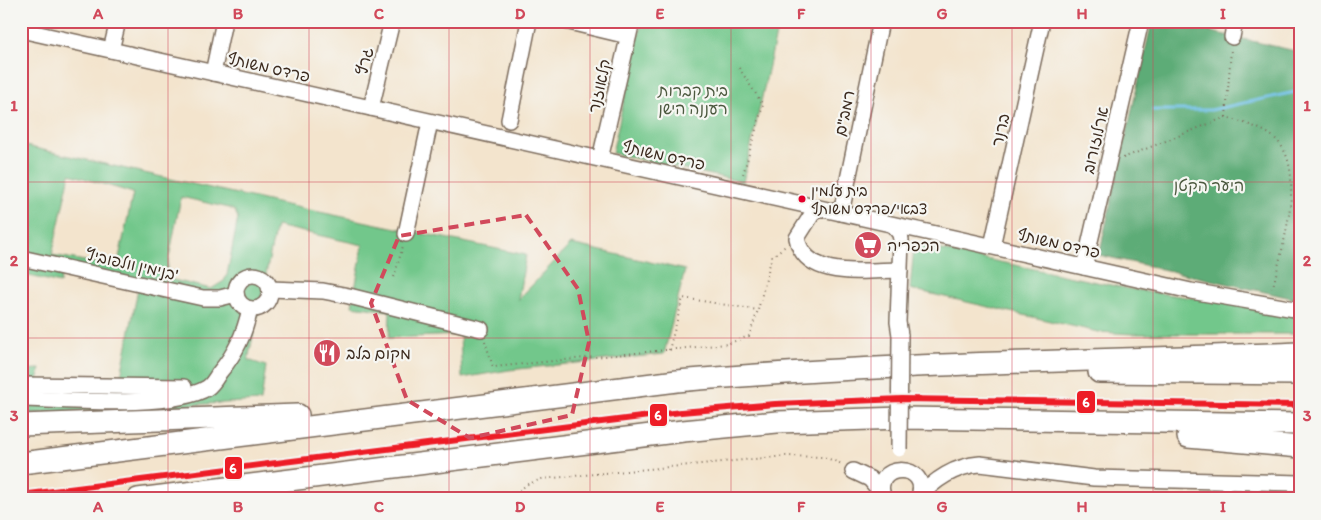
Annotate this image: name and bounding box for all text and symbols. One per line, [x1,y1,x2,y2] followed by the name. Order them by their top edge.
[92,4,104,23] text: A
[233,4,244,23] text: B
[374,4,385,23] text: C
[515,4,526,23] text: D
[656,4,665,23] text: E
[797,4,806,23] text: F
[936,4,948,23] text: G
[1076,4,1088,23] text: H
[1220,4,1226,23] text: I
[352,45,377,77] street label: גרץ
[226,49,312,86] street label: פרדס משותף
[584,57,616,115] street label: קלאוזנר
[657,81,728,118] park label: בית קברות רעננה הישן
[830,88,859,138] street label: רמב"ם
[10,96,18,115] text: 1
[1303,96,1311,115] text: 1
[1079,105,1112,176] street label: ארלוזורוב
[987,112,1013,149] street label: ברנר
[621,137,707,174] street label: פרדס משותף
[1174,176,1244,196] park label: היער הקטן
[811,182,927,218] place label: בית עלמין צבאי/פרדס משותף
[797,194,807,204] marker: בית עלמין צבאי/פרדס משותף
[1016,225,1102,262] street label: פרדס משותף
[853,230,883,260] supermarket icon: הכפריה
[887,236,940,255] place label: הכפריה
[84,245,180,285] street label: בנימין וולפוביץ'
[10,251,19,270] text: 2
[1303,251,1312,270] text: 2
[312,338,342,368] restaurant icon: מקום בלב
[346,344,411,363] place label: מקום בלב
[1076,390,1096,414] line badge: 6
[1082,394,1090,411] text: 6
[649,403,668,427] line badge: 6
[10,406,19,425] text: 3
[1303,406,1312,425] text: 3
[654,407,662,424] text: 6
[224,456,243,480] line badge: 6
[229,460,237,477] text: 6
[92,497,104,516] text: A
[233,497,244,516] text: B
[374,497,385,516] text: C
[515,497,526,516] text: D
[656,497,665,516] text: E
[797,497,806,516] text: F
[936,497,948,516] text: G
[1076,497,1088,516] text: H
[1220,497,1226,516] text: I

